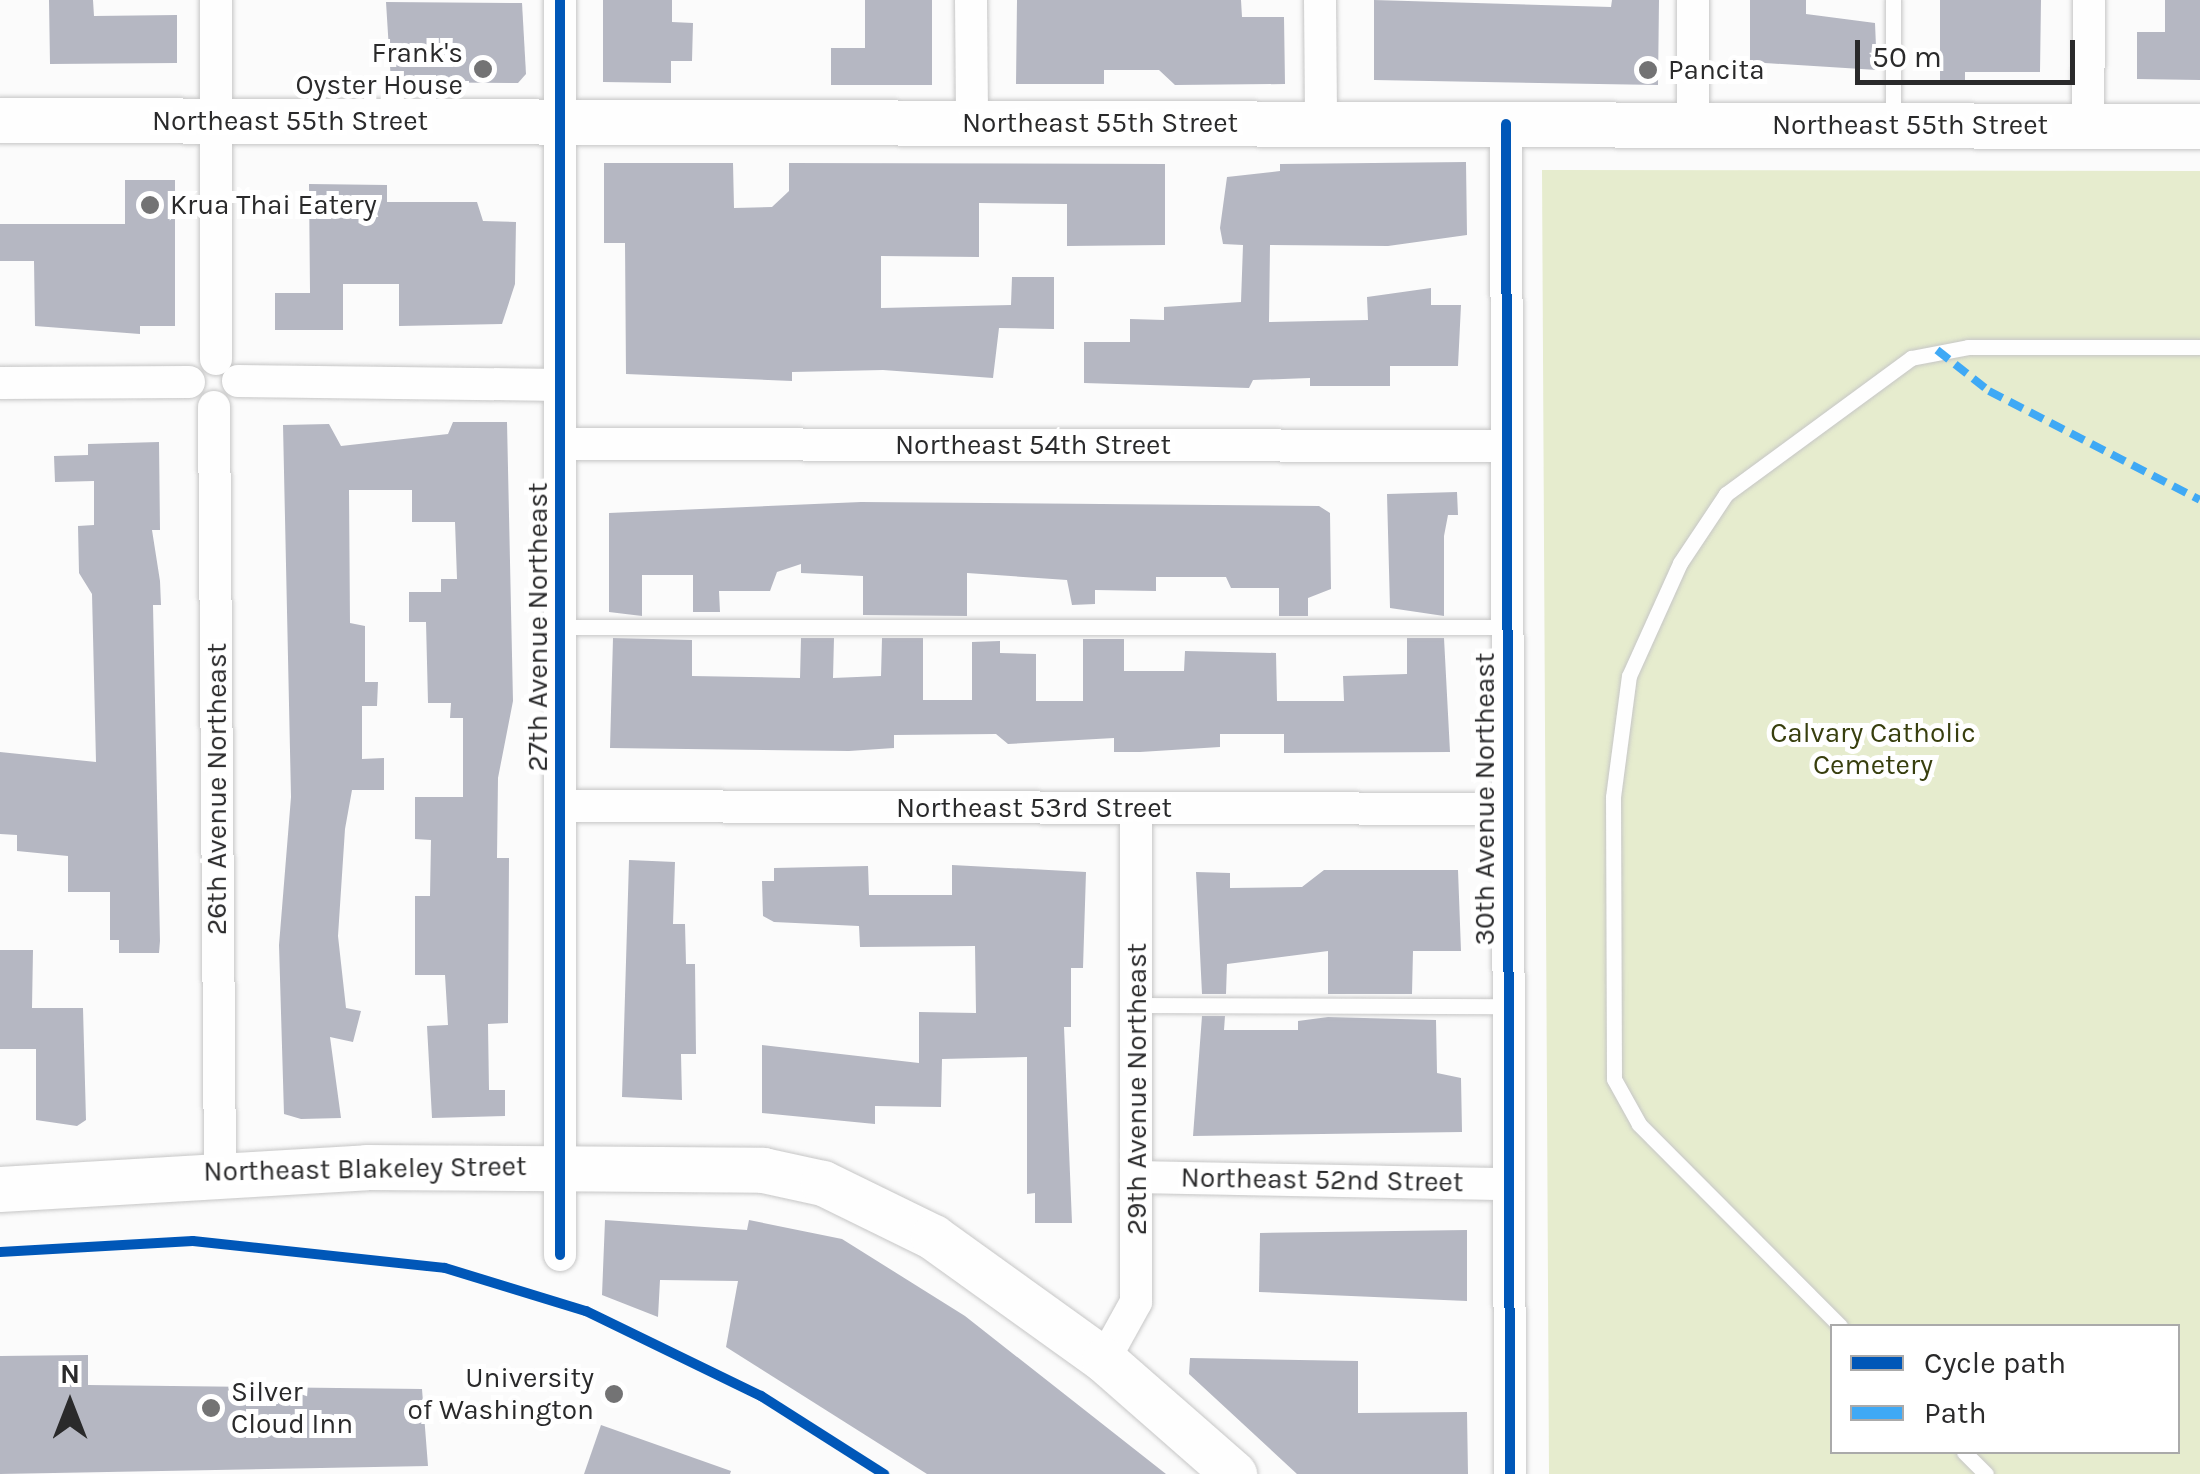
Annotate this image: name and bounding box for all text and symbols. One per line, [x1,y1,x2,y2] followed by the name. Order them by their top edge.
[1860,20,2080,82] scale bar
[295,36,463,102] place label: Frank's Oyster House
[1872,39,1942,75] text: 50 m
[1668,53,1765,87] place label: Pancita
[472,58,494,80] marker: Frank's Oyster House
[1637,59,1659,81] marker: Pancita
[152,104,428,138] street label: Northeast 55th Street
[962,106,1238,140] street label: Northeast 55th Street
[1772,108,2048,142] street label: Northeast 55th Street
[170,188,377,222] place label: Krua Thai Eatery
[139,194,161,216] marker: Krua Thai Eatery
[895,428,1171,462] street label: Northeast 54th Street
[521,482,555,772] street label: 27th Avenue Northeast
[200,643,234,935] street label: 26th Avenue Northeast
[1468,652,1502,946] street label: 30th Avenue Northeast
[1770,716,1976,782] park label: Calvary Catholic Cemetery
[896,791,1172,825] street label: Northeast 53rd Street
[1120,943,1154,1235] street label: 29th Avenue Northeast
[203,1149,527,1189] street label: Northeast Blakeley Street
[1180,1161,1464,1199] street label: Northeast 52nd Street
[1830,1324,2180,1454] legend
[1924,1345,2066,1381] text: Cycle path
[20,1354,120,1454] north arrow
[60,1357,80,1390] text: N
[408,1361,594,1427] place label: University of Washington
[231,1375,353,1441] place label: Silver Cloud Inn
[603,1383,625,1405] marker: University of Washington
[1924,1395,1987,1431] text: Path
[200,1397,222,1419] marker: Silver Cloud Inn

